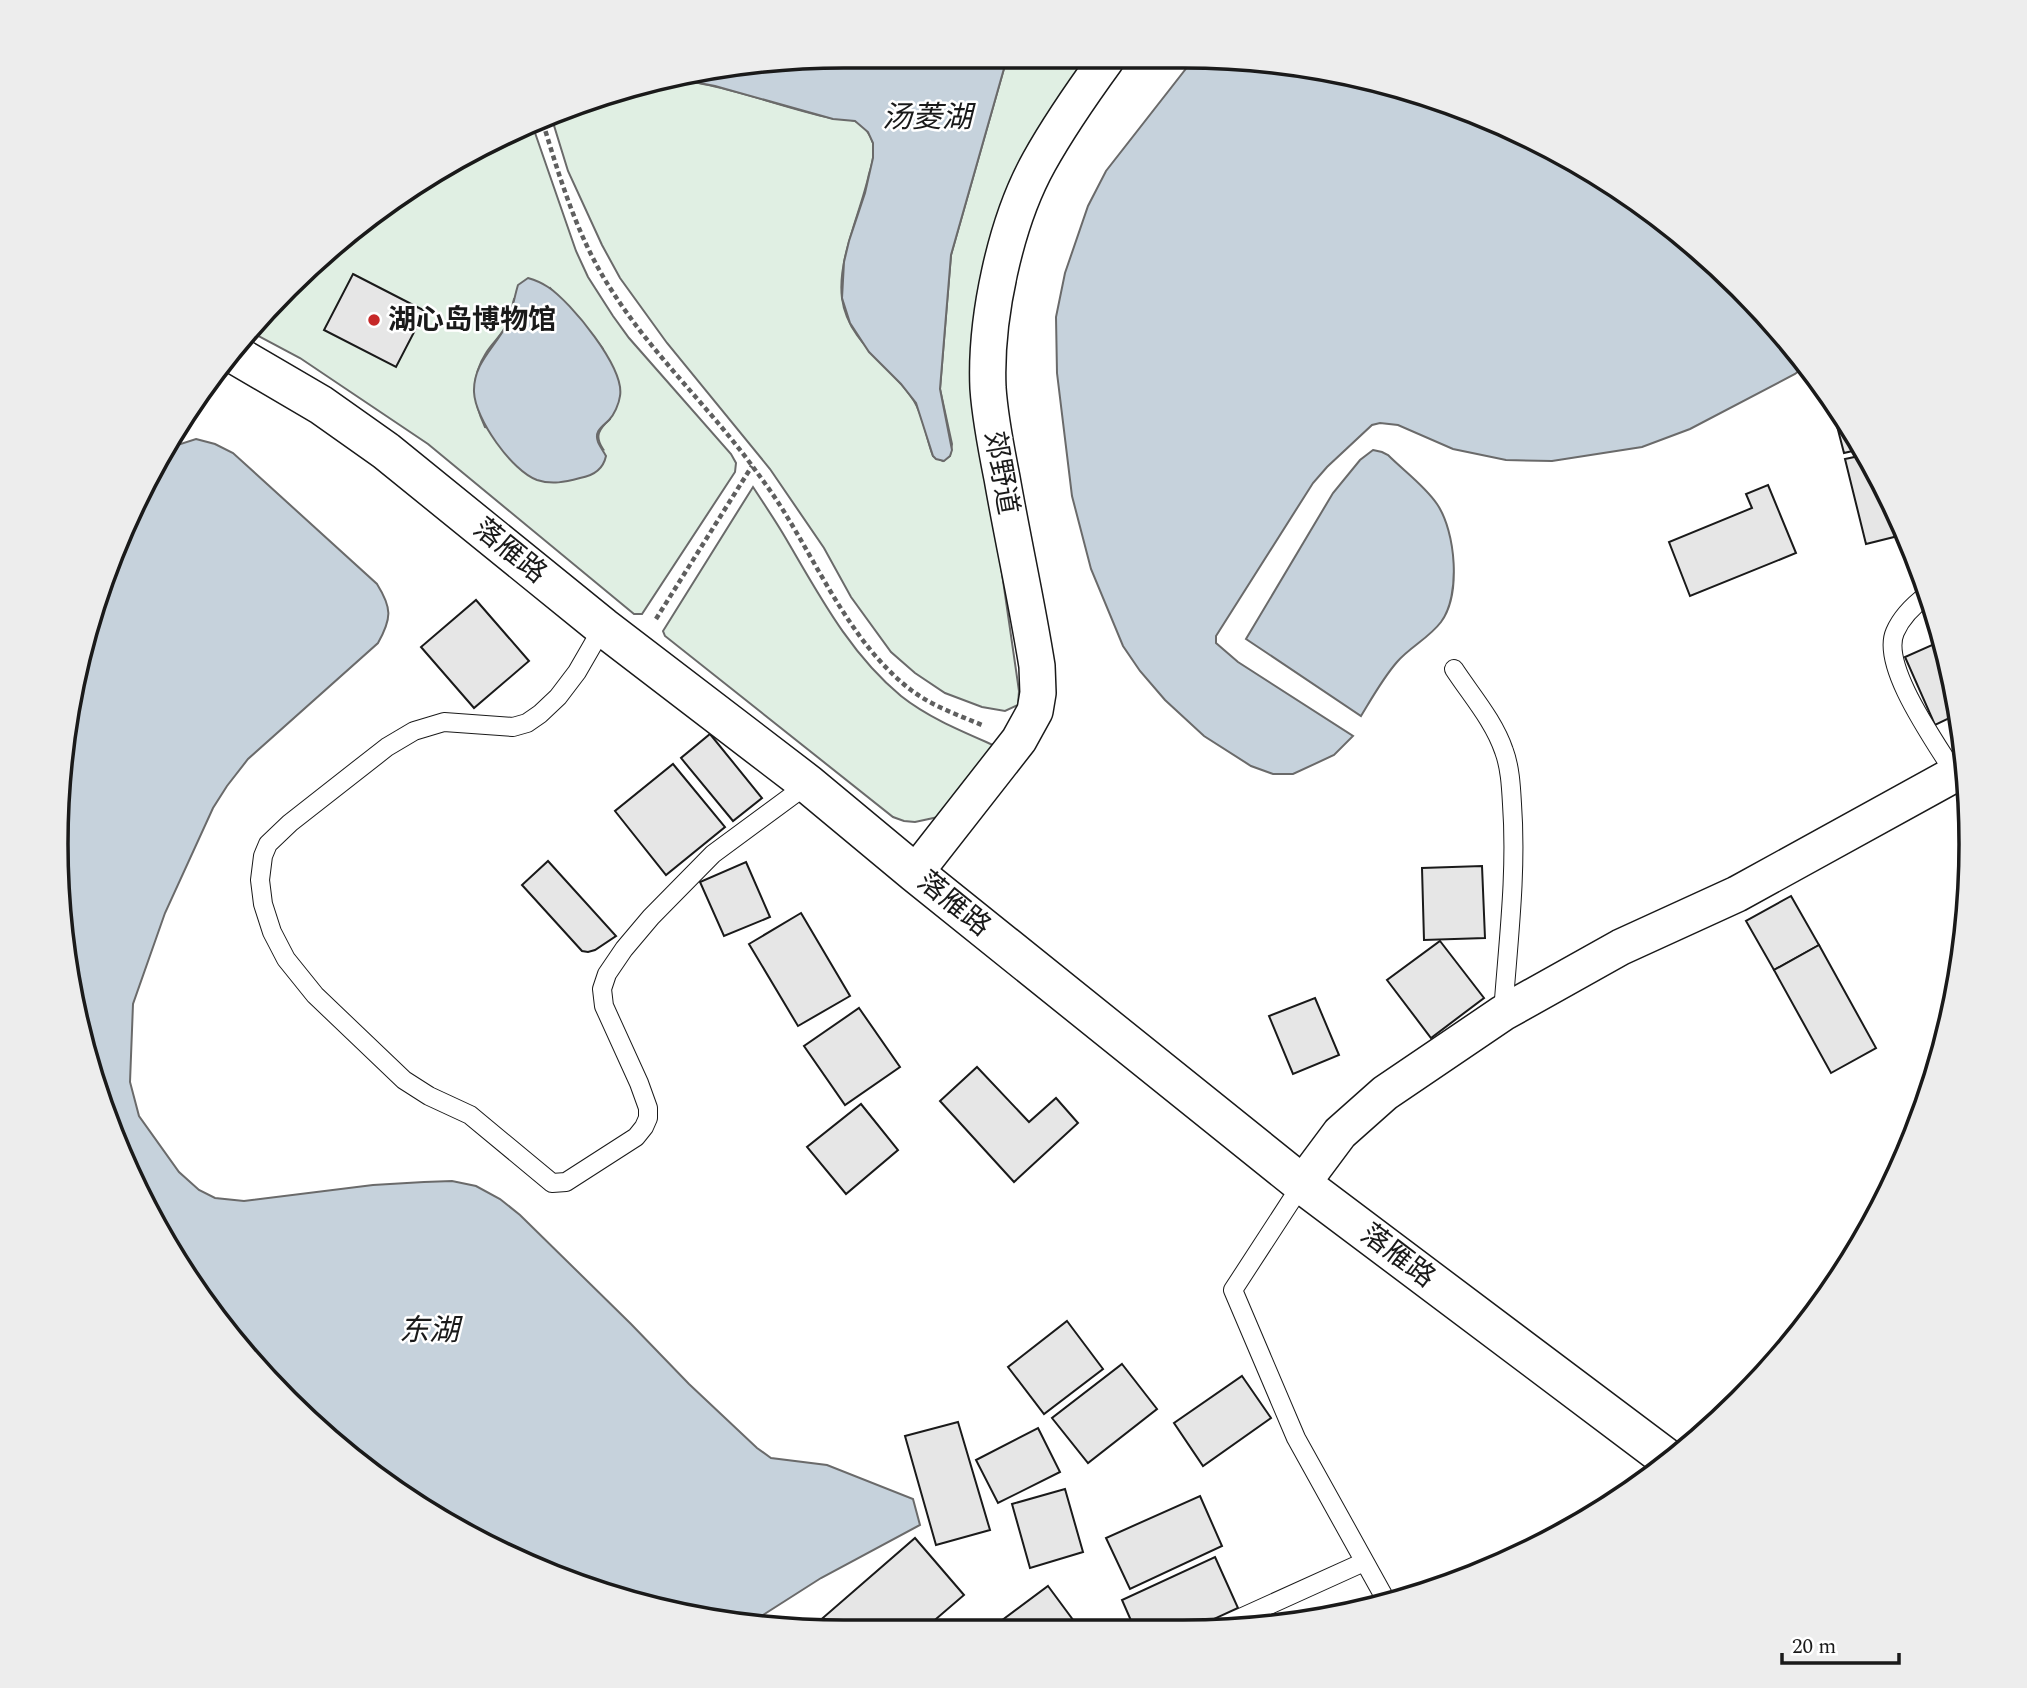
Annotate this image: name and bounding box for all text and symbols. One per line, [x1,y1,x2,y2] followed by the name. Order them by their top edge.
[882,95,976,141] water label: 汤菱湖
[388,299,556,342] place label: 湖心岛博物馆
[366,312,382,328] marker: 湖心岛博物馆
[973,428,1029,518] street label: 郊野道
[464,508,556,594] street label: 落雁路
[908,861,1000,947] street label: 落雁路
[1352,1214,1444,1298] street label: 落雁路
[399,1308,463,1354] water label: 东湖
[1782,1622,1899,1666] scale bar
[1792,1631,1836,1663] text: 20 m

